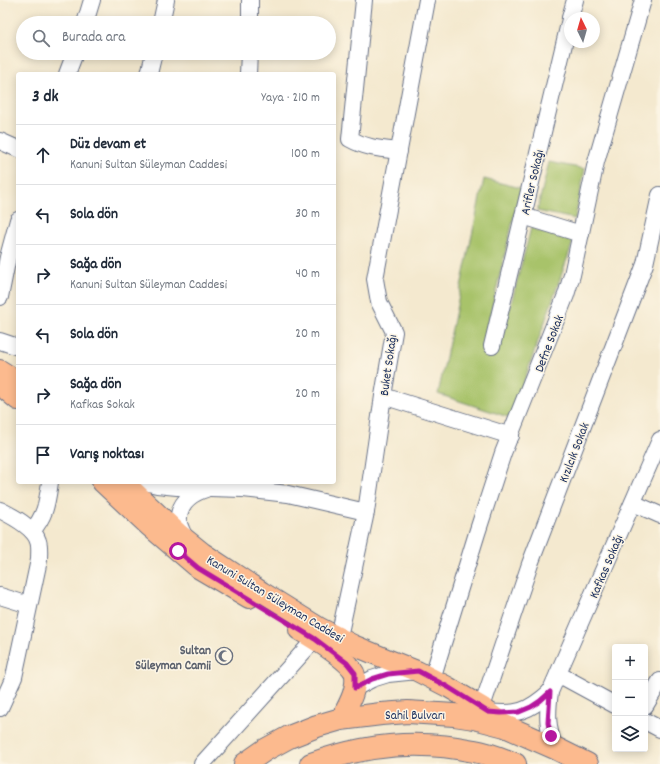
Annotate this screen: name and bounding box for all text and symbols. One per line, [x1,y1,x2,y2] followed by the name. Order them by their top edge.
[564,12,600,48] north arrow
[16,16,336,60] search box
[30,27,52,49] icon: search
[62,27,125,49] text: Burada ara
[32,86,58,110] text: 3 dk
[261,89,320,108] text: Yaya · 210 m
[70,134,146,156] text: Düz devam et
[32,144,54,166] icon: ahead
[291,145,320,164] text: 100 m
[517,148,550,217] street label: Arifler Sokağı
[70,156,227,175] text: Kanuni Sultan Süleyman Caddesi
[32,204,54,226] icon: left
[70,204,118,226] text: Sola dön
[295,205,320,224] text: 30 m
[70,254,121,276] text: Sağa dön
[32,264,54,286] icon: right
[296,265,320,284] text: 40 m
[70,276,227,295] text: Kanuni Sultan Süleyman Caddesi
[531,312,570,375] street label: Defne Sokak
[32,324,54,346] icon: left
[70,324,118,346] text: Sola dön
[295,325,320,344] text: 20 m
[376,334,403,397] street label: Buket Sokağı
[70,374,121,396] text: Sağa dön
[32,384,54,406] icon: right
[295,385,320,404] text: 20 m
[70,396,135,415] text: Kafkas Sokak
[555,420,595,486] street label: Kızılcık Sokak
[32,444,54,466] icon: arrive
[70,444,144,466] text: Varış noktası
[585,532,629,602] street label: Kafkas Sokağı
[169,542,187,560] route start
[202,552,347,649] street label: Kanuni Sultan Süleyman Caddesi
[135,642,212,676] place label: Sultan Süleyman Camii
[612,644,648,752] map controls
[612,644,648,680] button: +
[214,646,234,666] mosque icon: Sultan Süleyman Camii
[612,680,648,716] button: −
[385,707,445,726] street label: Sahil Bulvarı
[612,716,648,752] button: layers
[542,727,560,745] route end

